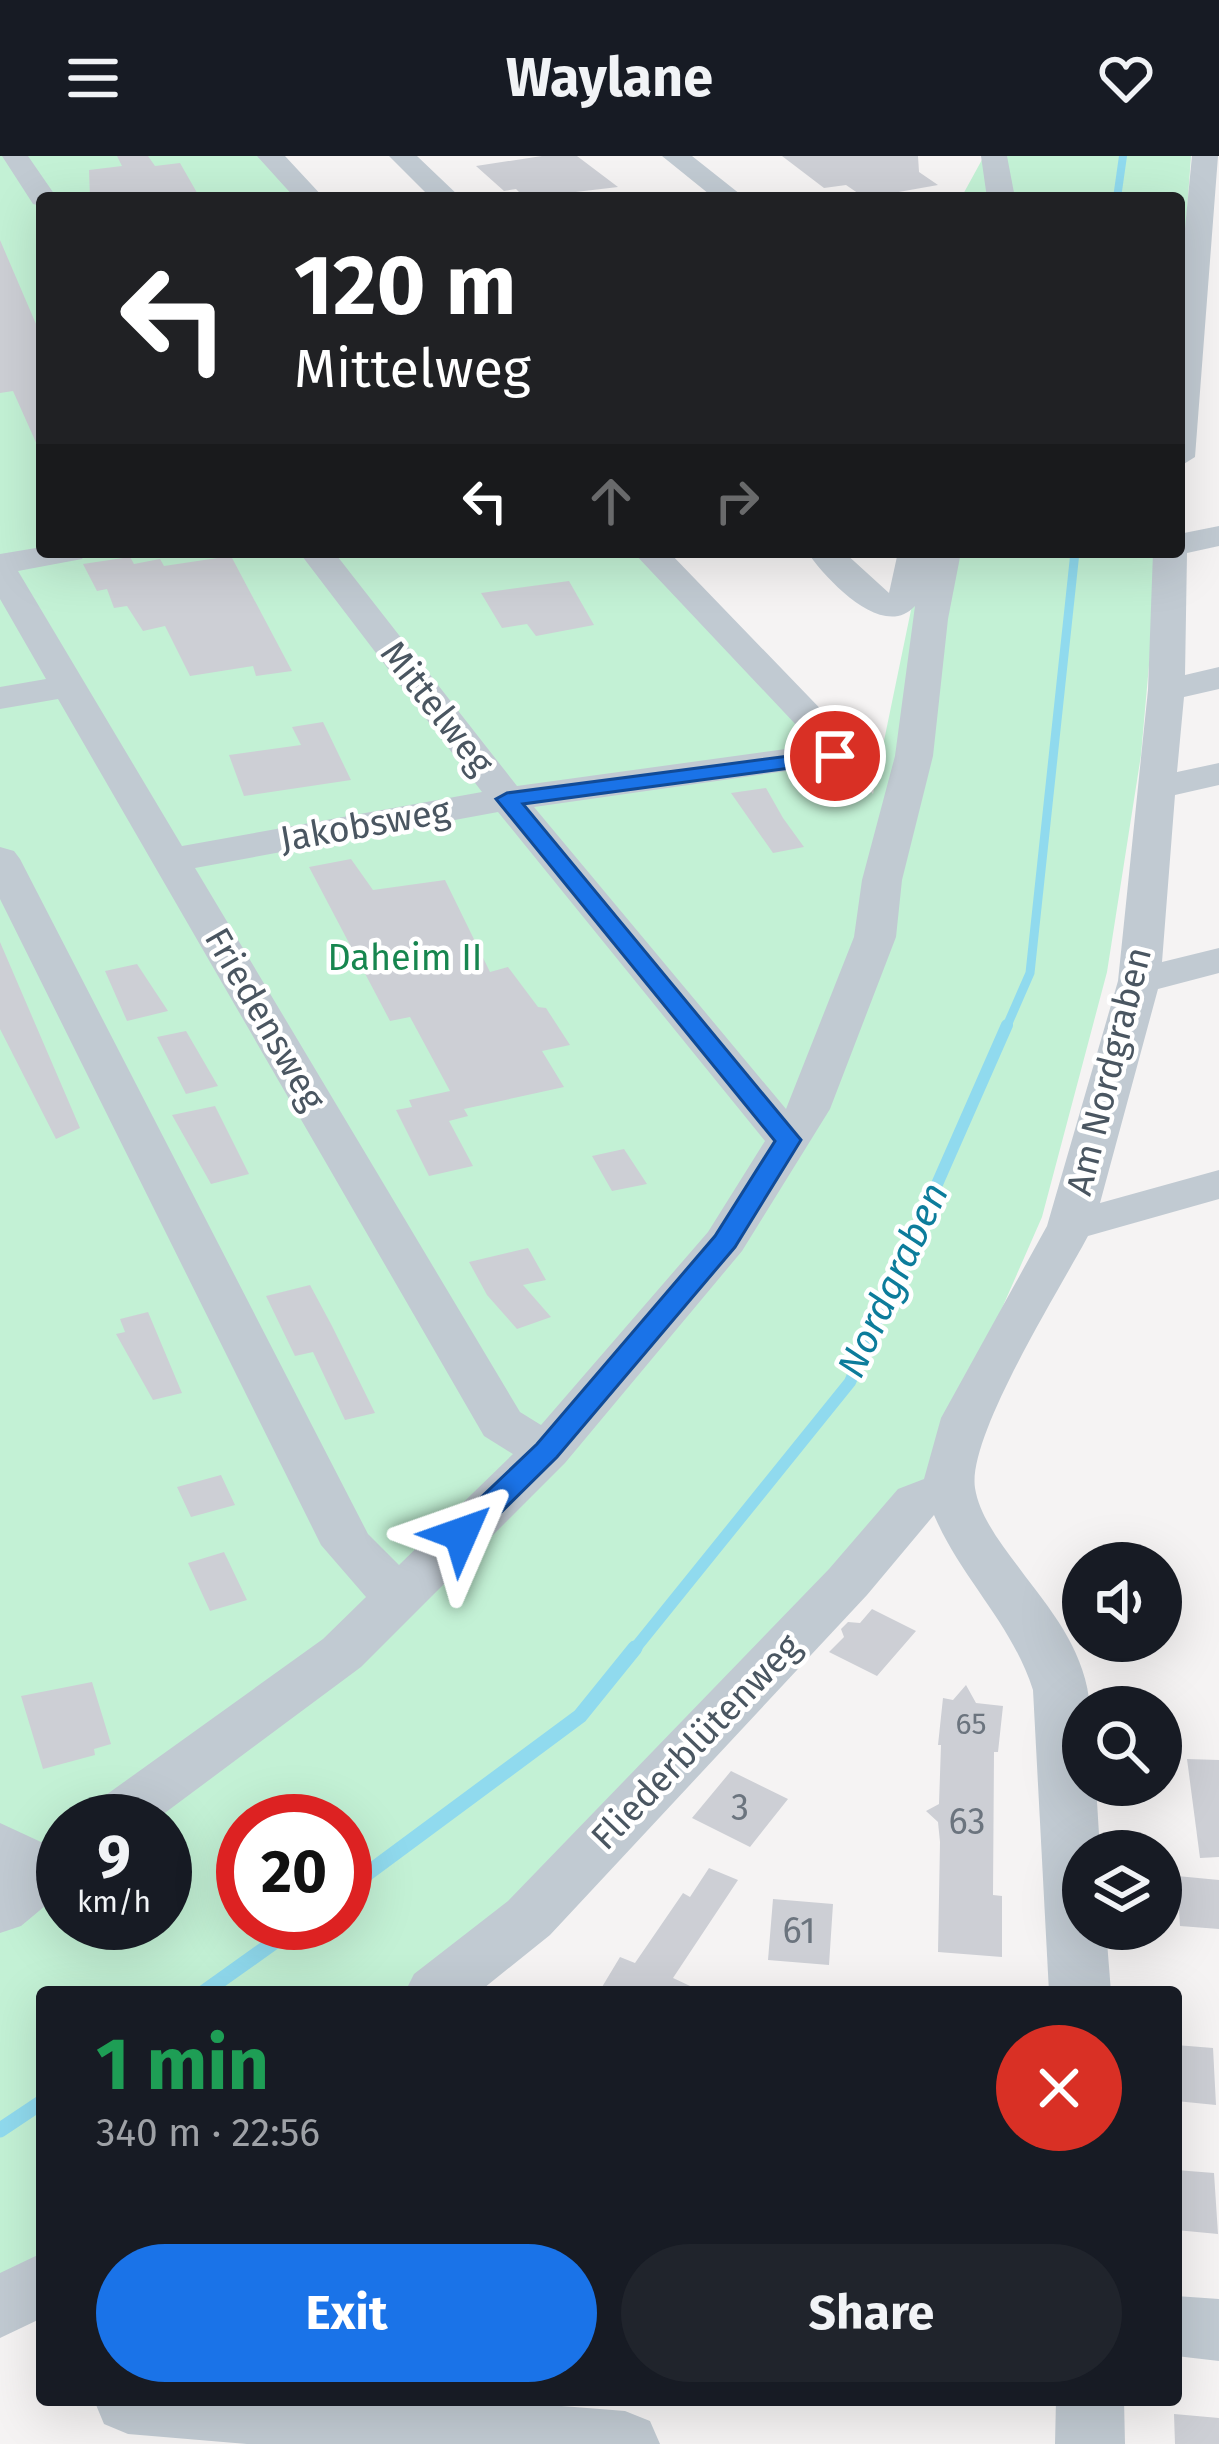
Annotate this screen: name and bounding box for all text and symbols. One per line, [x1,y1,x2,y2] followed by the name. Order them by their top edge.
[60,45,126,111] icon: menu
[1093,45,1159,111] icon: heart
[506,46,713,110] text: Waylane
[294,235,516,336] text: 120 m
[96,240,252,396] icon: left
[294,337,531,401] text: Mittelweg
[452,468,518,534] icon: left
[578,468,644,534] icon: ahead
[704,468,770,534] icon: right
[371,632,503,784] street label: Mittelweg
[784,705,886,807] pin
[802,723,868,789] icon: arrive
[277,788,454,862] street label: Jakobsweg
[195,920,335,1118] street label: Friedensweg
[328,936,482,980] park label: Daheim II
[1057,942,1161,1200] street label: Am Nordgraben
[828,1175,958,1385] water label: Nordgraben
[398,1471,524,1597] position arrow
[1062,1542,1182,1950] map controls
[1062,1542,1182,1662] button: sound
[582,1625,810,1859] street label: Fliederblütenweg
[1062,1686,1182,1806] button: search
[956,1706,986,1742] house number: 65
[731,1786,749,1830] house number: 3
[216,1794,372,1950] speed limit sign: 20
[949,1800,985,1844] house number: 63
[97,1821,131,1893] text: 9
[1062,1830,1182,1950] button: layers
[77,1884,151,1920] text: km/h
[782,1909,816,1953] house number: 61
[96,2022,269,2108] text: 1 min
[996,2025,1122,2151] button: close
[96,2110,320,2156] text: 340 m · 22:56
[96,2244,597,2382] button: Exit
[621,2244,1122,2382] button: Share

